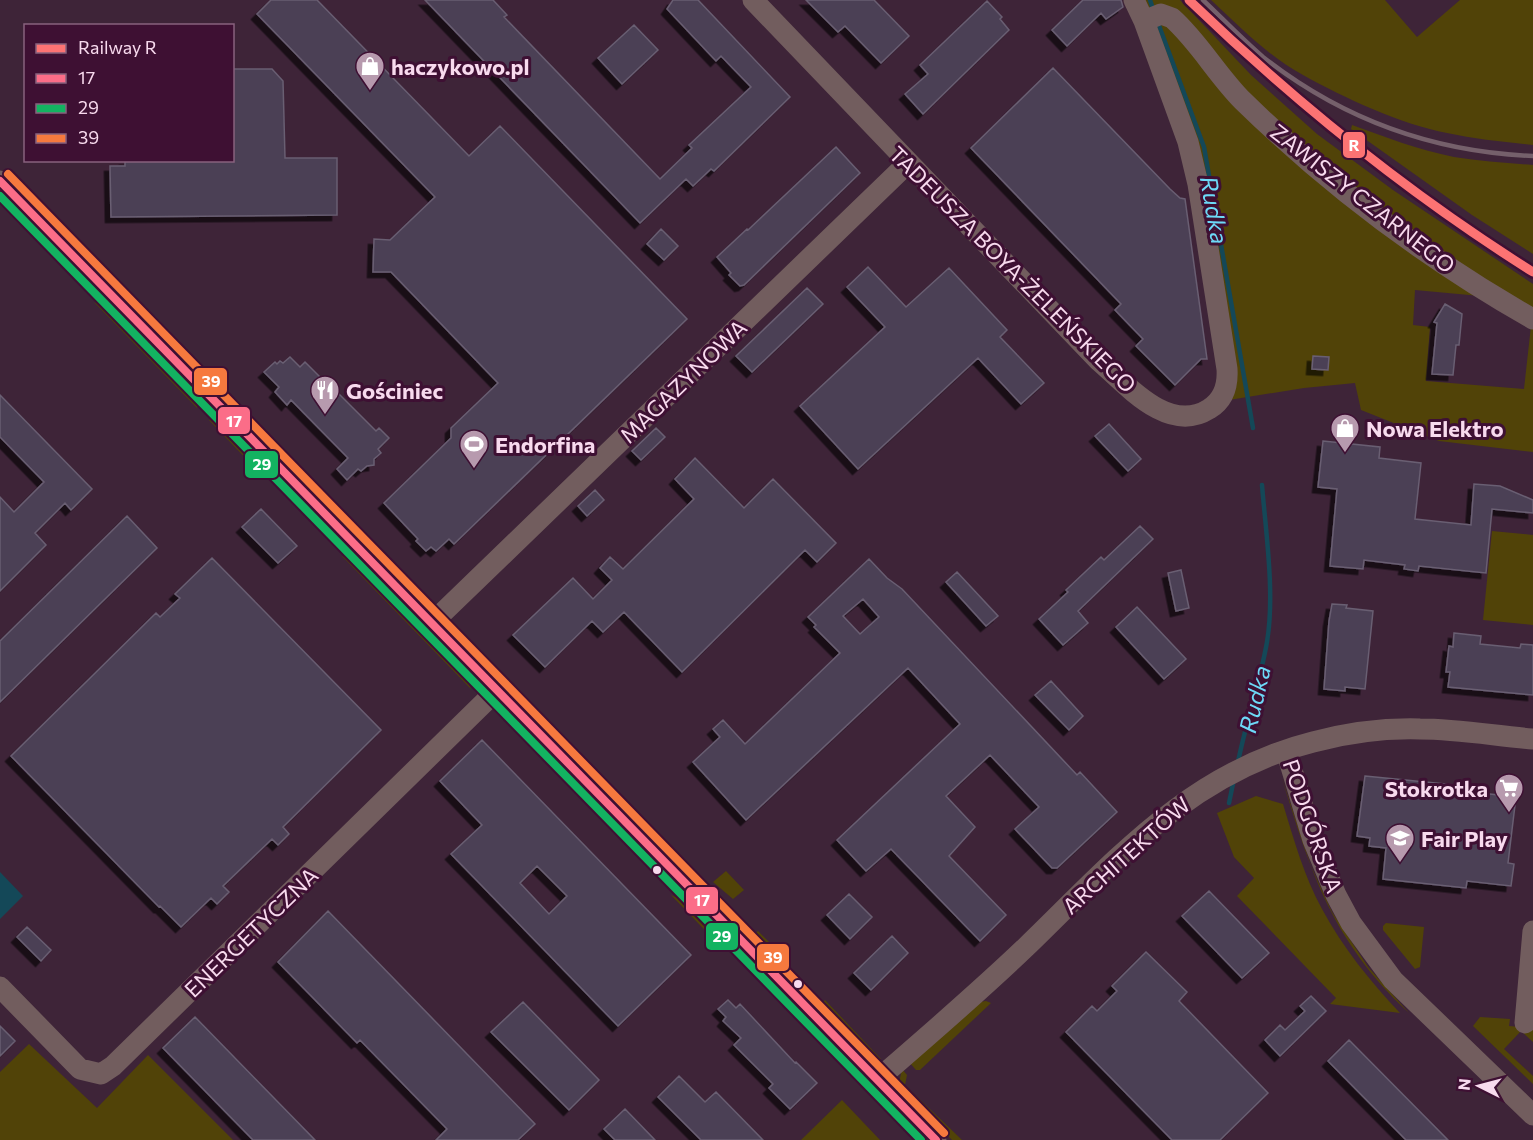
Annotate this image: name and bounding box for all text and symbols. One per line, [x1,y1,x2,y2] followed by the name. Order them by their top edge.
[24,24,234,162] legend
[78,36,157,58] text: Railway R
[354,50,386,92] shop icon: haczykowo.pl
[391,53,530,80] place label: haczykowo.pl
[78,66,95,88] text: 17
[78,96,99,118] text: 29
[1266,118,1460,278] street label: ZAWISZY CZARNEGO
[78,126,99,148] text: 39
[1342,131,1366,159] line badge: R
[884,140,1142,398] street label: TADEUSZA BOYA-ŻELEŃSKIEGO
[1195,174,1235,246] water label: Rudka
[614,314,752,448] street label: MAGAZYNOWA
[193,367,228,396] line badge: 39
[201,371,221,390] text: 39
[309,374,341,416] restaurant icon: Gościniec
[346,377,443,404] place label: Gościniec
[217,406,251,435] line badge: 17
[226,411,242,430] text: 17
[1329,412,1361,454] shop icon: Nowa Elektro
[1366,415,1504,442] place label: Nowa Elektro
[458,428,490,470] sports icon: Endorfina
[495,431,595,458] place label: Endorfina
[244,450,279,479] line badge: 29
[253,454,272,473] text: 29
[1232,662,1276,736] water label: Rudka
[1277,756,1349,896] street label: PODGÓRSKA
[1493,772,1525,814] supermarket icon: Stokrotka
[1385,775,1488,802] place label: Stokrotka
[1057,791,1195,919] street label: ARCHITEKTÓW
[1384,822,1416,864] school or university icon: Fair Play
[1421,825,1508,852] place label: Fair Play
[179,861,323,1003] street label: ENERGETYCZNA
[651,864,663,876] unlabelled marker
[685,886,719,915] line badge: 17
[694,890,710,909] text: 17
[705,922,739,951] line badge: 29
[713,926,732,945] text: 29
[756,943,790,972] line badge: 39
[763,947,783,966] text: 39
[792,978,804,990] unlabelled marker
[1449,1056,1509,1116] north arrow
[1454,1077,1474,1091] text: N

